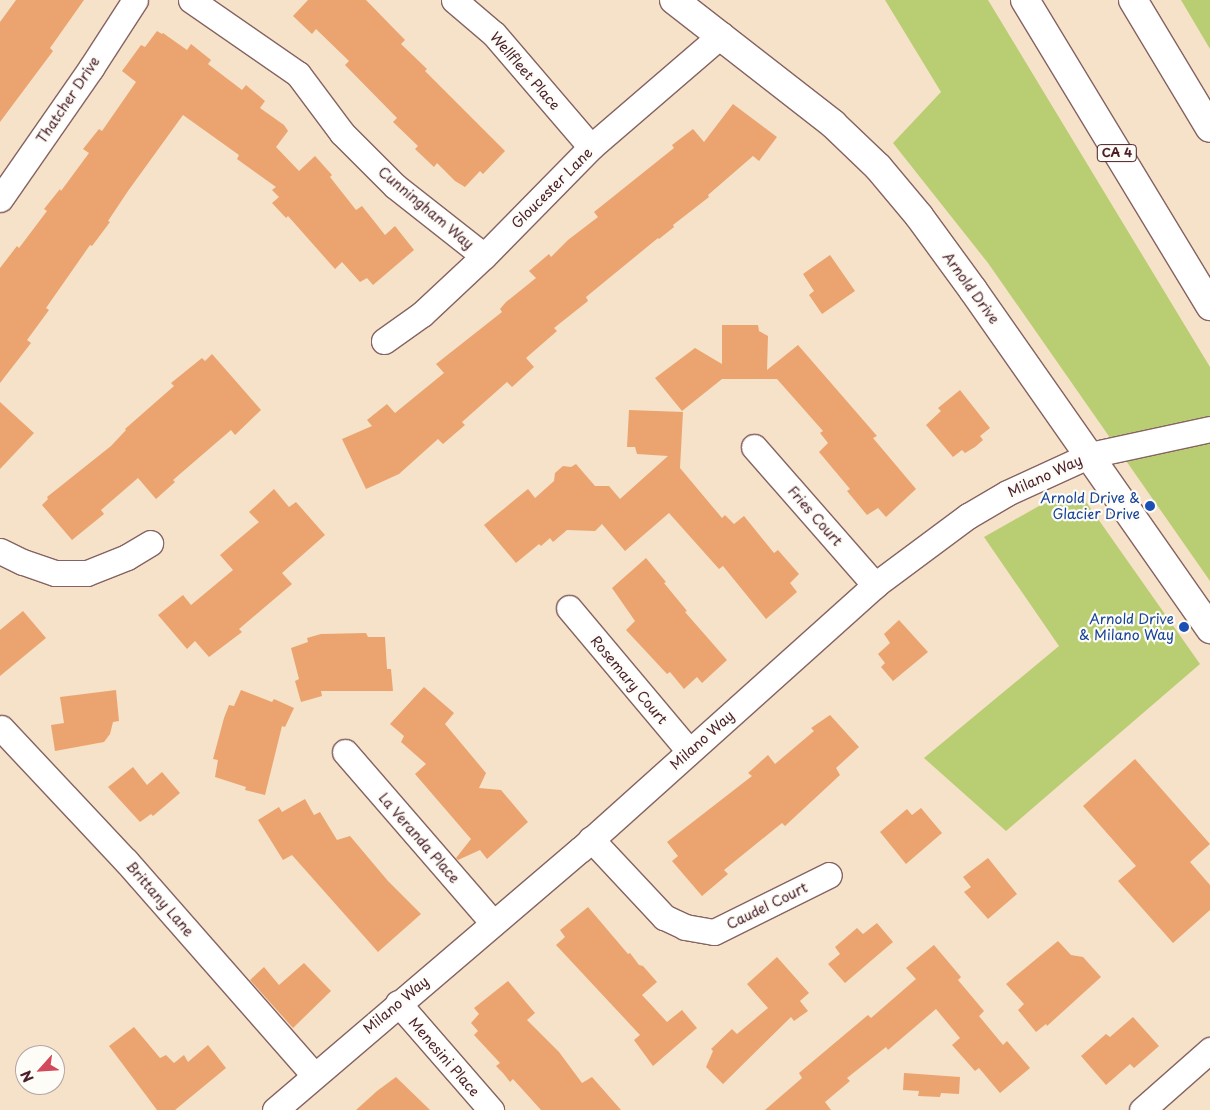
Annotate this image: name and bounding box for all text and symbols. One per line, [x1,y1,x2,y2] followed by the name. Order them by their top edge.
[486,28,564,114] street label: Wellfleet Place
[33,53,103,147] street label: Thatcher Drive
[508,144,596,232] street label: Gloucester Lane
[1096,144,1138,162] road number: CA 4
[374,163,478,253] street label: Cunningham Way
[939,248,1003,328] street label: Arnold Drive
[1005,451,1085,501] street label: Milano Way
[784,482,846,550] street label: Fries Court
[1039,490,1140,522] place label: Arnold Drive & Glacier Drive
[1144,500,1156,512] marker: Arnold Drive & Glacier Drive
[1079,611,1174,644] place label: Arnold Drive & Milano Way
[1178,621,1190,633] marker: Arnold Drive & Milano Way
[587,633,671,727] street label: Rosemary Court
[667,707,737,773] street label: Milano Way
[374,788,464,888] street label: La Veranda Place
[123,858,197,940] street label: Brittany Lane
[723,879,811,933] street label: Caudel Court
[360,973,432,1037] street label: Milano Way
[405,1014,483,1100] street label: Menesini Place
[15,1045,65,1095] north arrow
[15,1067,39,1086] text: N

